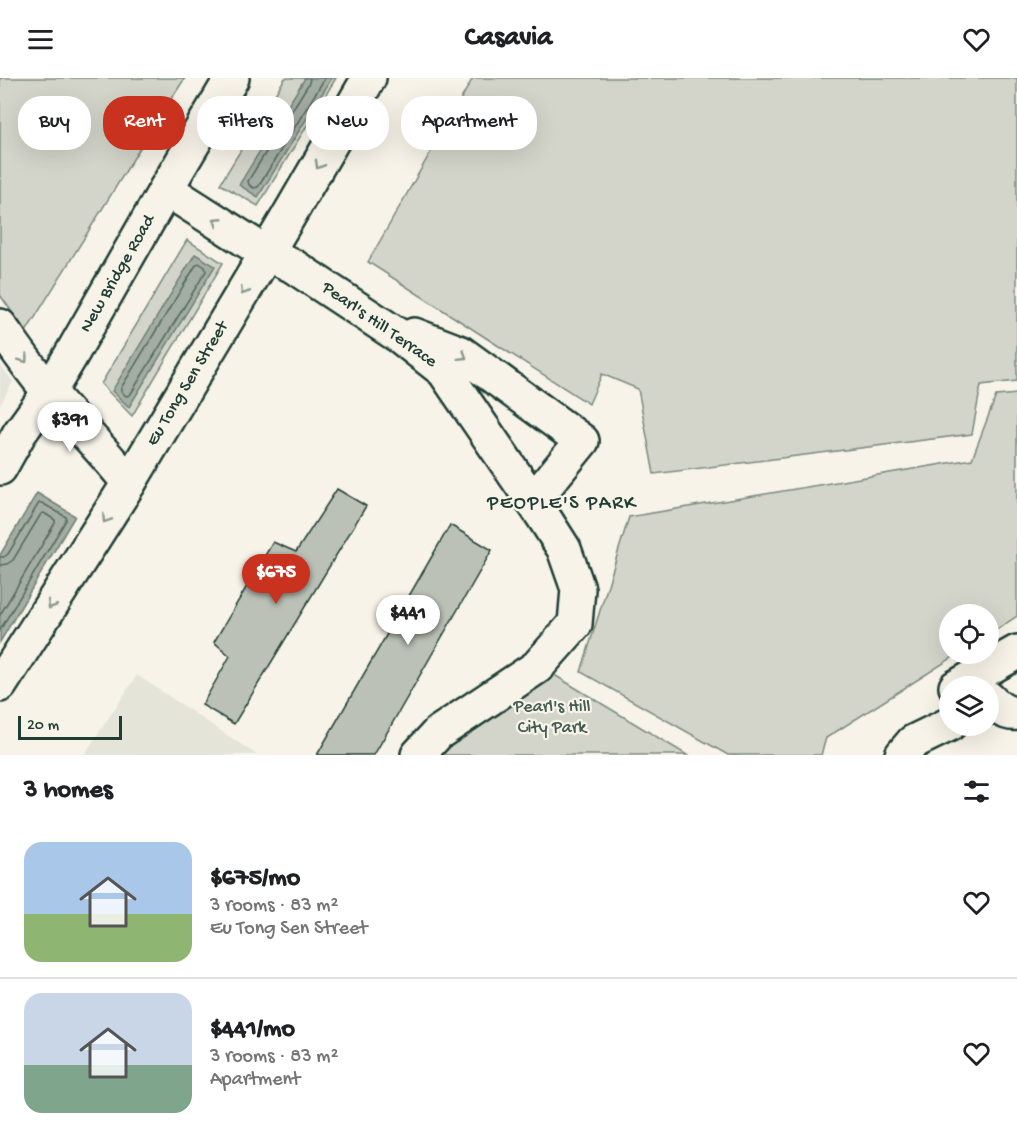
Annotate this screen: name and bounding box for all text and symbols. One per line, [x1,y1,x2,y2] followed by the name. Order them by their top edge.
[24,23,57,56] icon: menu
[465,23,552,55] text: Casavia
[960,23,993,56] icon: heart
[18,96,91,150] chip: Buy
[103,96,185,150] chip: Rent
[197,96,294,150] chip: Filters
[306,96,389,150] chip: New
[401,96,537,150] chip: Apartment
[314,159,326,169] one-way arrow
[76,210,161,337] street label: New Bridge Road
[213,217,223,229] one-way arrow
[317,277,441,373] street label: Pearl's Hill Terrace
[239,285,251,295] one-way arrow
[143,316,234,450] street label: Eu Tong Sen Street
[457,349,467,360] one-way arrow
[17,353,28,364] one-way arrow
[34,402,106,453] pin: $391
[51,410,89,433] text: $391
[486,493,637,516] district label: PEOPLE'S PARK
[102,512,113,523] one-way arrow
[240,554,312,605] pin: $675
[256,562,296,585] text: $675
[372,595,444,646] pin: $441
[48,598,59,609] one-way arrow
[390,603,426,626] text: $441
[939,604,999,736] map controls
[939,604,999,664] button: locate
[939,676,999,736] button: layers
[512,697,591,739] park label: Pearl's Hill City Park
[18,713,122,740] scale bar
[27,717,59,736] text: 20 m
[960,775,993,808] icon: filters
[24,776,113,807] text: 3 homes
[210,864,300,895] text: $675/mo
[72,866,144,938] icon: home
[960,886,993,919] icon: heart
[210,895,338,918] text: 3 rooms · 83 m²
[210,918,367,941] text: Eu Tong Sen Street
[210,1015,295,1046] text: $441/mo
[72,1017,144,1089] icon: home
[960,1037,993,1070] icon: heart
[210,1046,338,1069] text: 3 rooms · 83 m²
[210,1069,300,1092] text: Apartment

